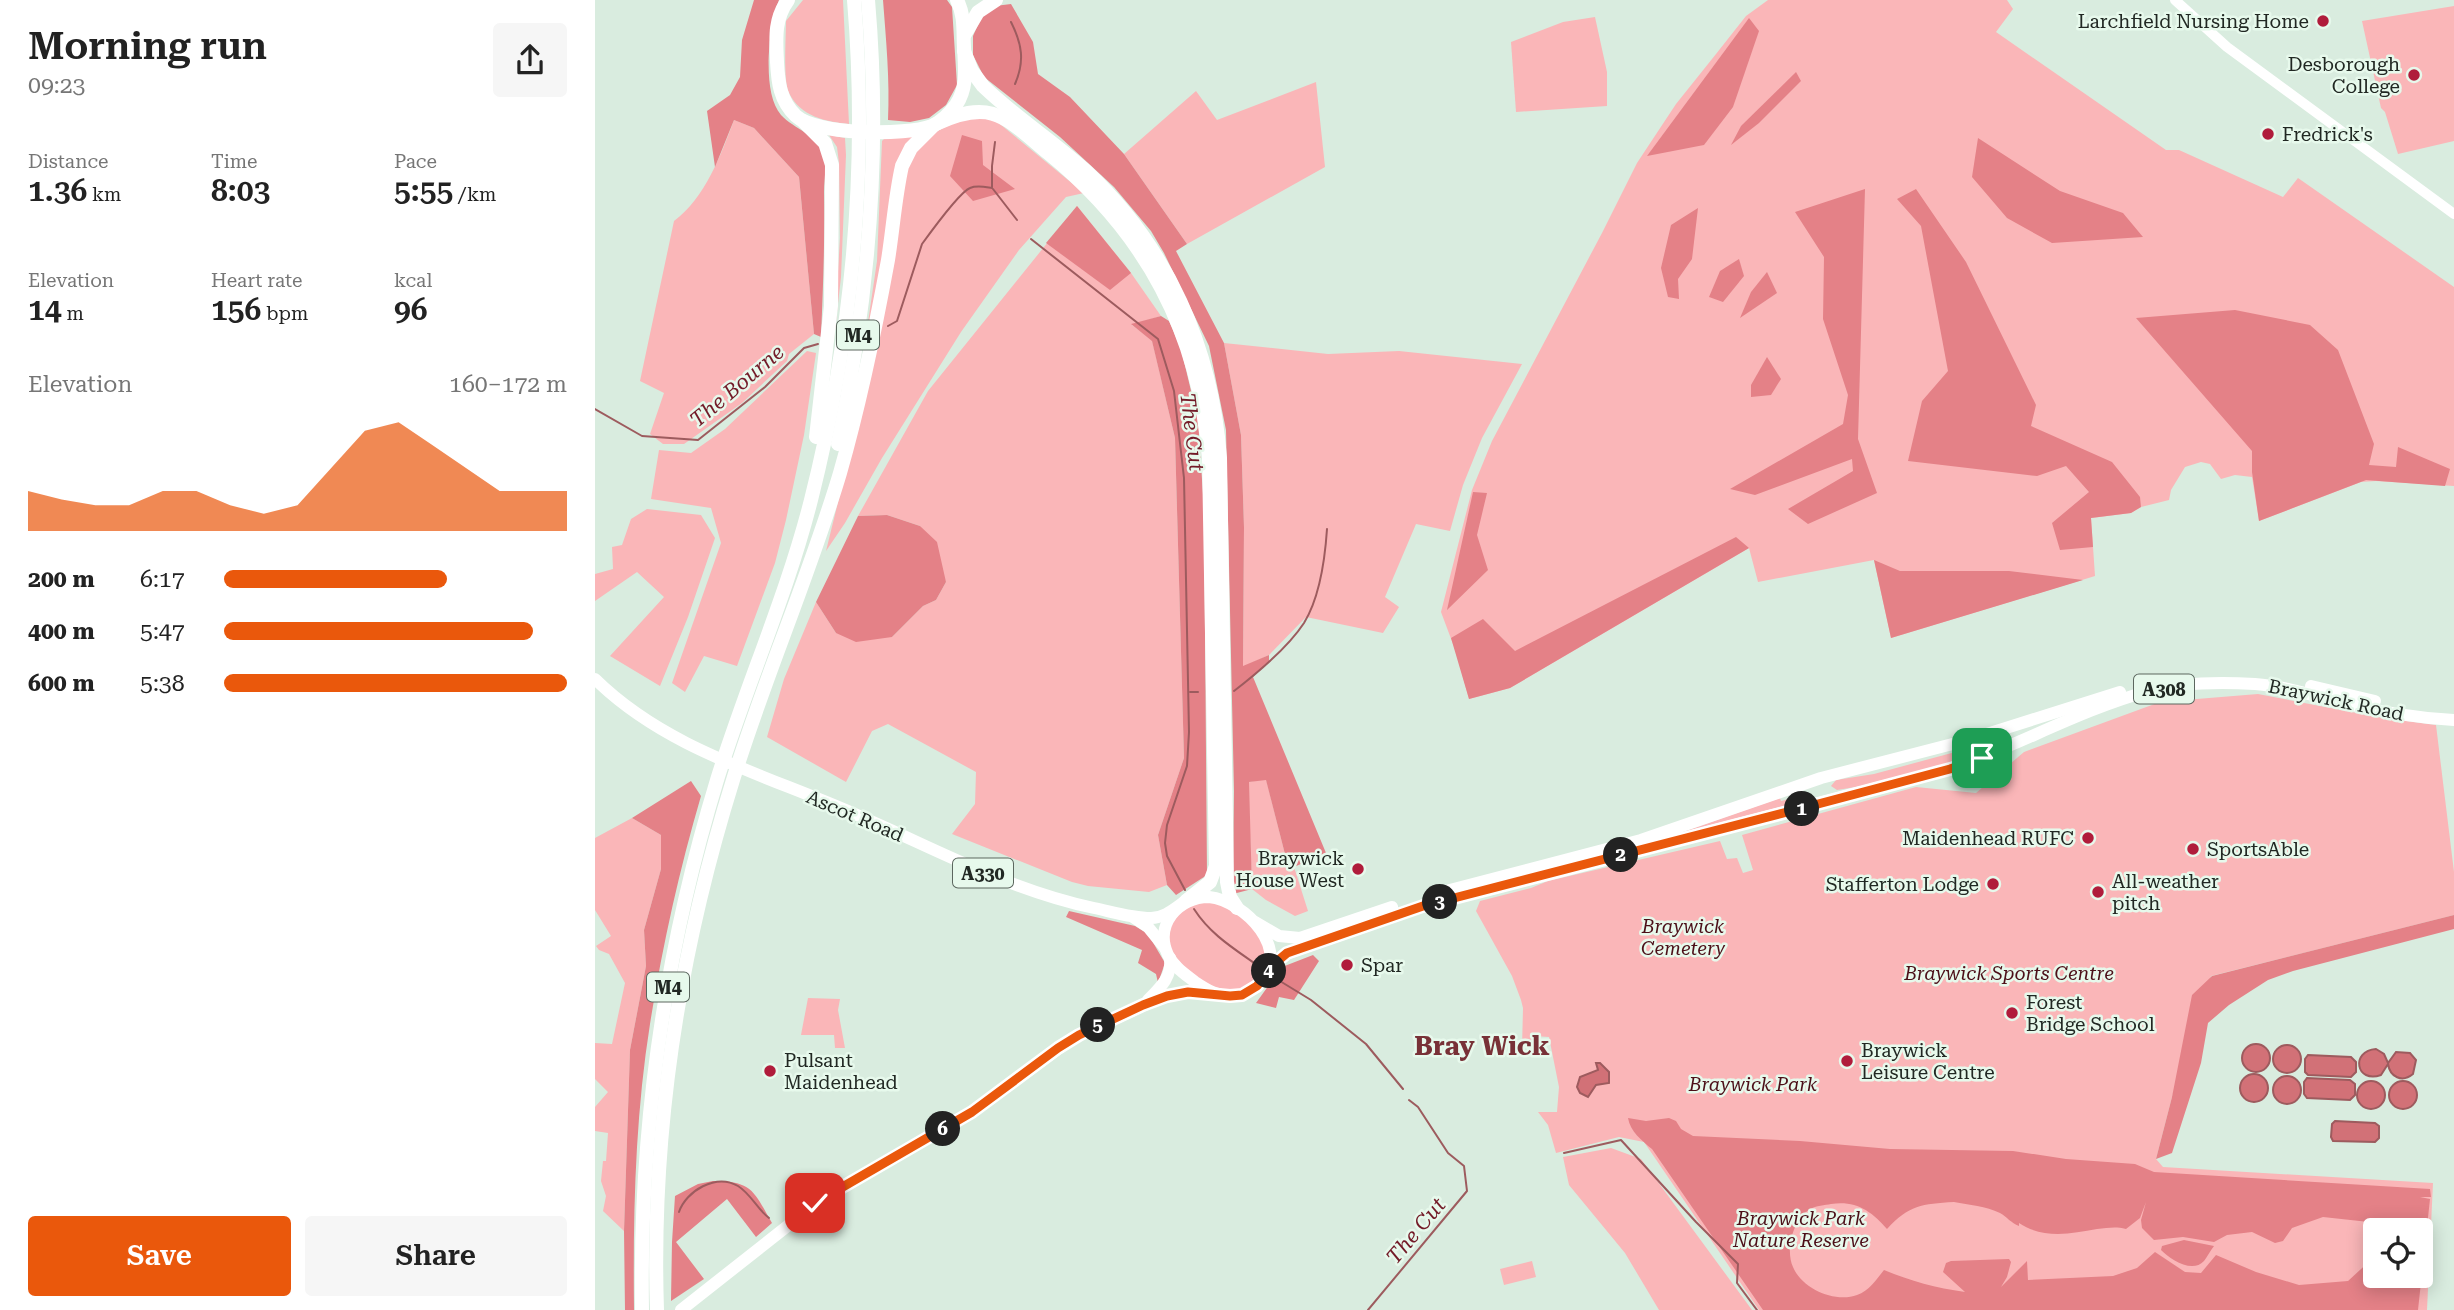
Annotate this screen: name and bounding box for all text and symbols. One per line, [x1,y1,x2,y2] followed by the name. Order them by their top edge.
[2078,10,2309,33] place label: Larchfield Nursing Home
[2315,13,2331,29] marker: Larchfield Nursing Home
[493,23,567,97] button: share
[28,24,267,68] text: Morning run
[2288,53,2400,98] place label: Desborough College
[2406,67,2422,83] marker: Desborough College
[28,72,85,99] text: 09:23
[2282,123,2373,146] place label: Fredrick's
[2260,126,2276,142] marker: Fredrick's
[28,150,108,173] text: Distance
[211,150,258,173] text: Time
[394,150,437,173] text: Pace
[28,173,87,208] text: 1.36
[211,173,270,208] text: 8:03
[394,173,453,208] text: 5:55
[87,183,121,206] text: km
[453,183,496,206] text: /km
[28,269,114,292] text: Elevation
[211,269,302,292] text: Heart rate
[394,269,432,292] text: kcal
[28,292,62,327] text: 14
[211,292,261,327] text: 156
[394,292,428,327] text: 96
[62,302,84,325] text: m
[261,302,308,325] text: bpm
[837,320,879,349] road number: M4
[685,340,789,432] water label: The Bourne
[28,371,132,398] text: Elevation
[449,371,567,398] text: 160–172 m
[1175,391,1209,473] water label: The Cut
[28,566,95,593] text: 200 m
[140,566,185,593] text: 6:17
[28,618,95,645] text: 400 m
[140,618,185,645] text: 5:47
[28,670,95,697] text: 600 m
[140,670,185,697] text: 5:38
[2134,674,2194,704] road number: A308
[2266,674,2406,726] street label: Braywick Road
[1952,728,2012,788] pin
[1963,739,2001,777] icon: arrive
[803,785,907,847] street label: Ascot Road
[1785,792,1819,826] pin: 1
[1796,797,1807,820] text: 1
[1902,827,2074,850] place label: Maidenhead RUFC
[2080,830,2096,846] marker: Maidenhead RUFC
[1604,838,1639,872] pin: 2
[2207,838,2309,861] place label: SportsAble
[2185,841,2201,857] marker: SportsAble
[1615,843,1626,866] text: 2
[1236,847,1344,892] place label: Braywick House West
[953,858,1013,888] road number: A330
[1350,861,1366,877] marker: Braywick House West
[2112,870,2219,915] place label: All-weather pitch
[1826,873,1979,896] place label: Stafferton Lodge
[1985,876,2001,892] marker: Stafferton Lodge
[1423,884,1457,920] pin: 3
[2090,884,2106,900] marker: All-weather pitch
[1434,890,1445,913] text: 3
[1641,915,1725,960] park label: Braywick Cemetery
[1251,954,1287,988] pin: 4
[1361,954,1403,977] place label: Spar
[1339,957,1355,973] marker: Spar
[1263,959,1274,982] text: 4
[1903,962,2114,985] park label: Braywick Sports Centre
[647,972,689,1002] road number: M4
[2026,991,2155,1036] place label: Forest Bridge School
[2004,1005,2020,1021] marker: Forest Bridge School
[1081,1007,1115,1042] pin: 5
[1092,1013,1103,1036] text: 5
[1414,1031,1550,1061] district label: Bray Wick
[1861,1039,1995,1084] place label: Braywick Leisure Centre
[784,1049,898,1094] place label: Pulsant Maidenhead
[1839,1053,1855,1069] marker: Braywick Leisure Centre
[762,1063,778,1079] marker: Pulsant Maidenhead
[1688,1073,1818,1096] park label: Braywick Park
[925,1112,961,1146] pin: 6
[937,1117,948,1140] text: 6
[785,1173,845,1233] pin
[796,1184,834,1222] icon: check
[1381,1193,1451,1269] water label: The Cut
[1732,1207,1869,1252] park label: Braywick Park Nature Reserve
[28,1216,291,1296] button: Save
[305,1216,567,1296] button: Share
[2363,1218,2433,1288] map controls
[2363,1218,2433,1288] button: locate

